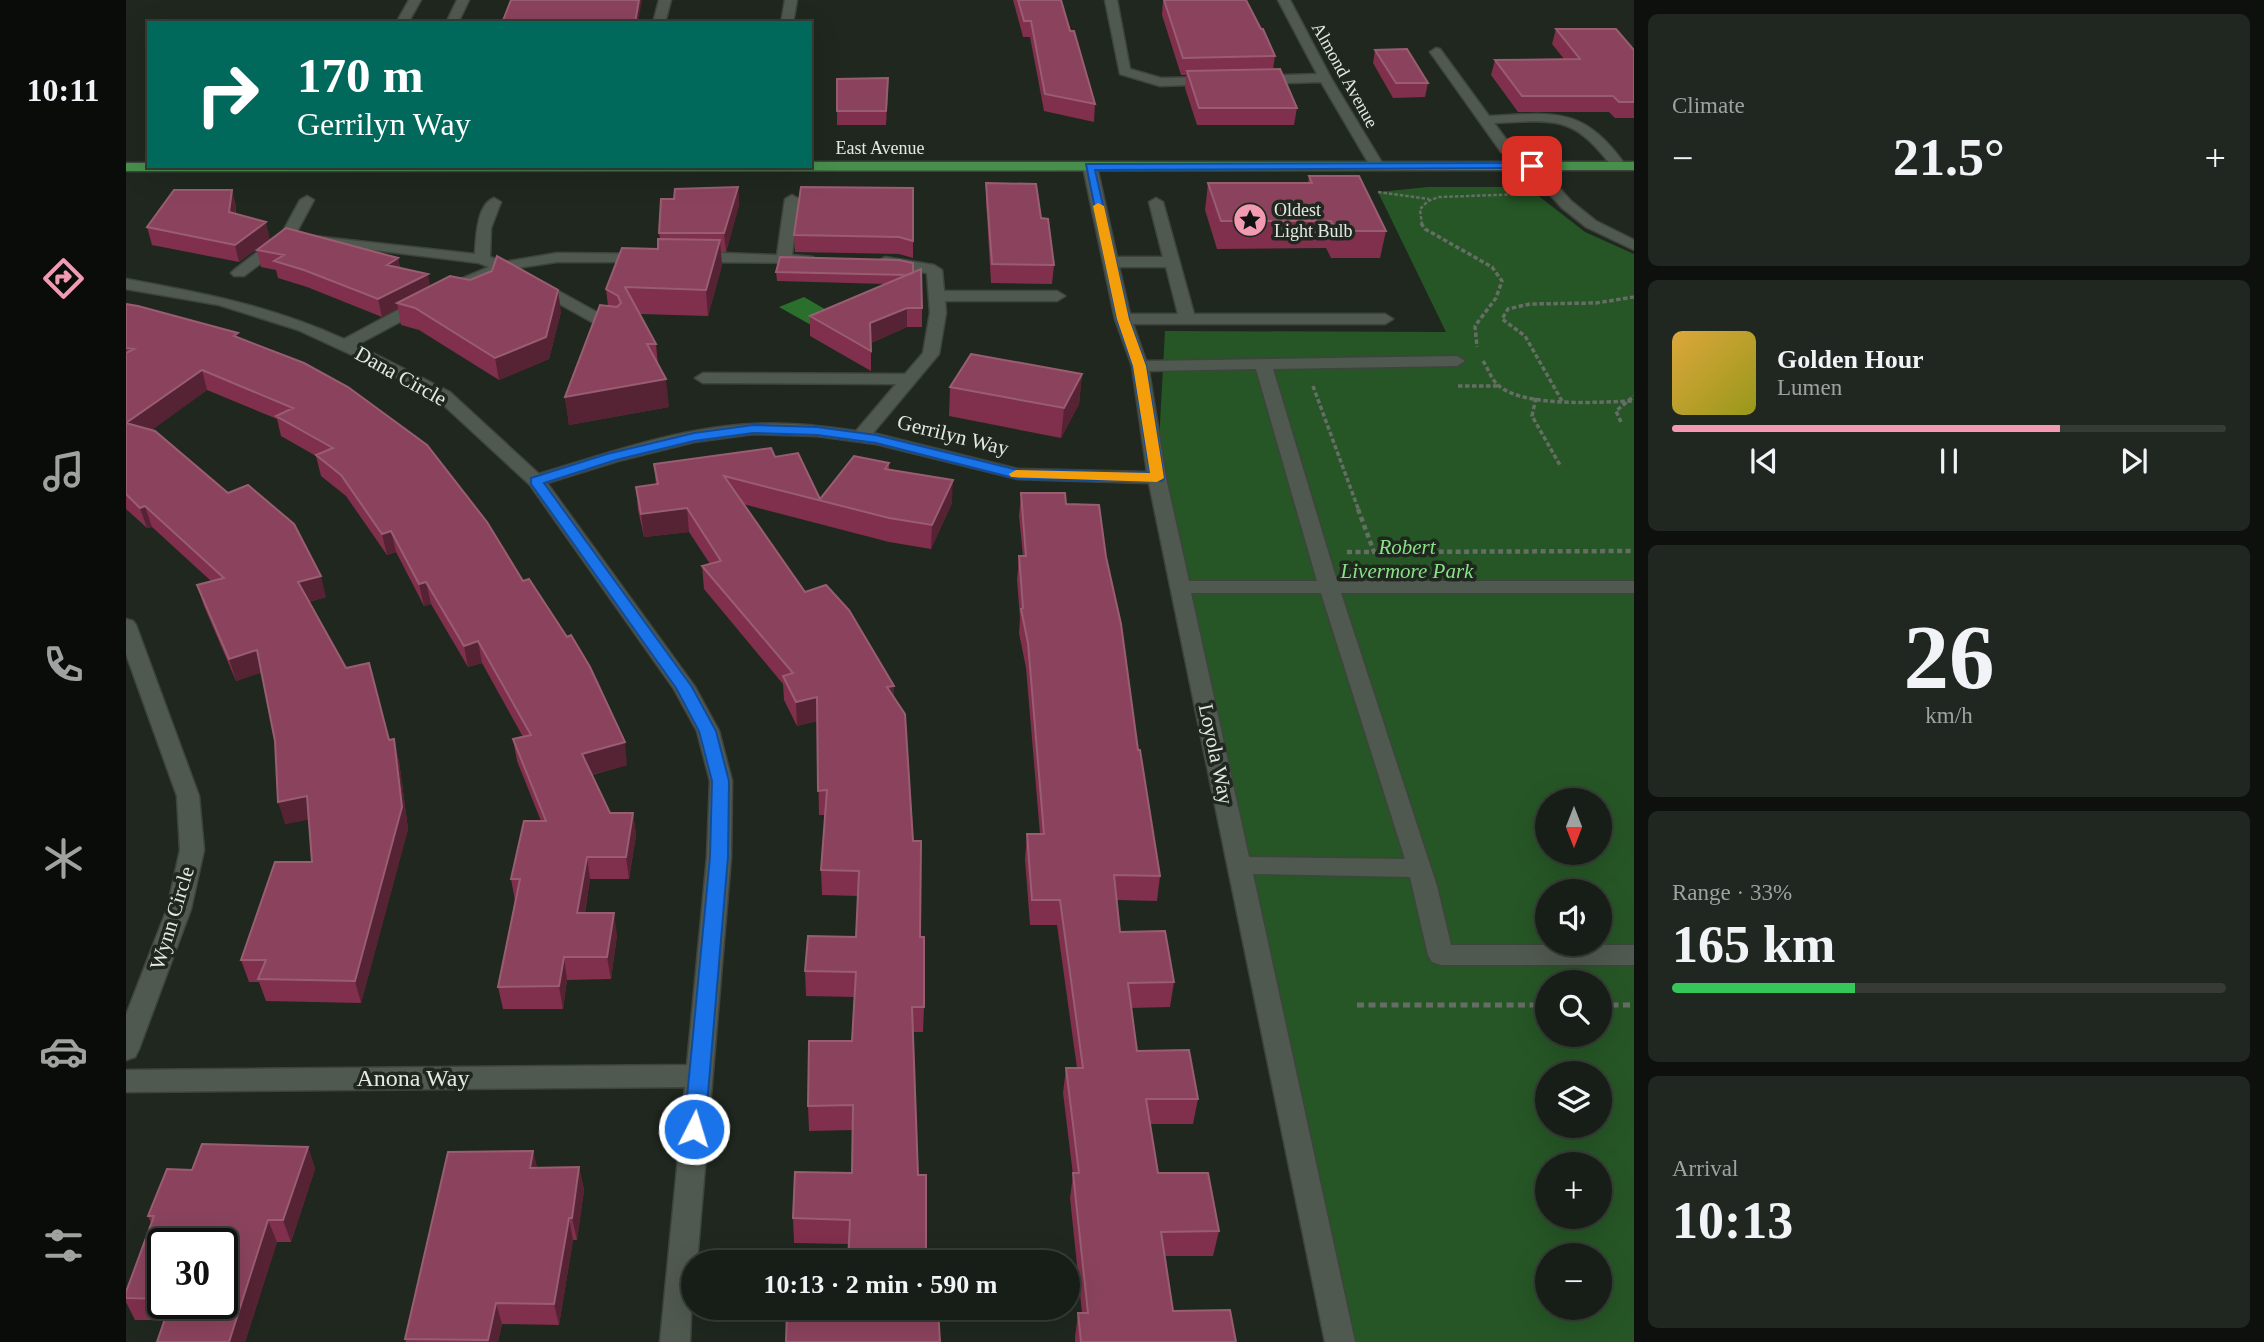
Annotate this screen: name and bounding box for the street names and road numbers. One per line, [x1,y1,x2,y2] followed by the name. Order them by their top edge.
[1308,19,1382,131] street label: Almond Avenue
[835,138,925,158] street label: East Avenue
[351,341,451,411] street label: Dana Circle
[895,410,1012,461] street label: Gerrilyn Way
[1194,701,1238,807] street label: Loyola Way
[145,864,199,972] street label: Wynn Circle
[357,1065,469,1091] street label: Anona Way

